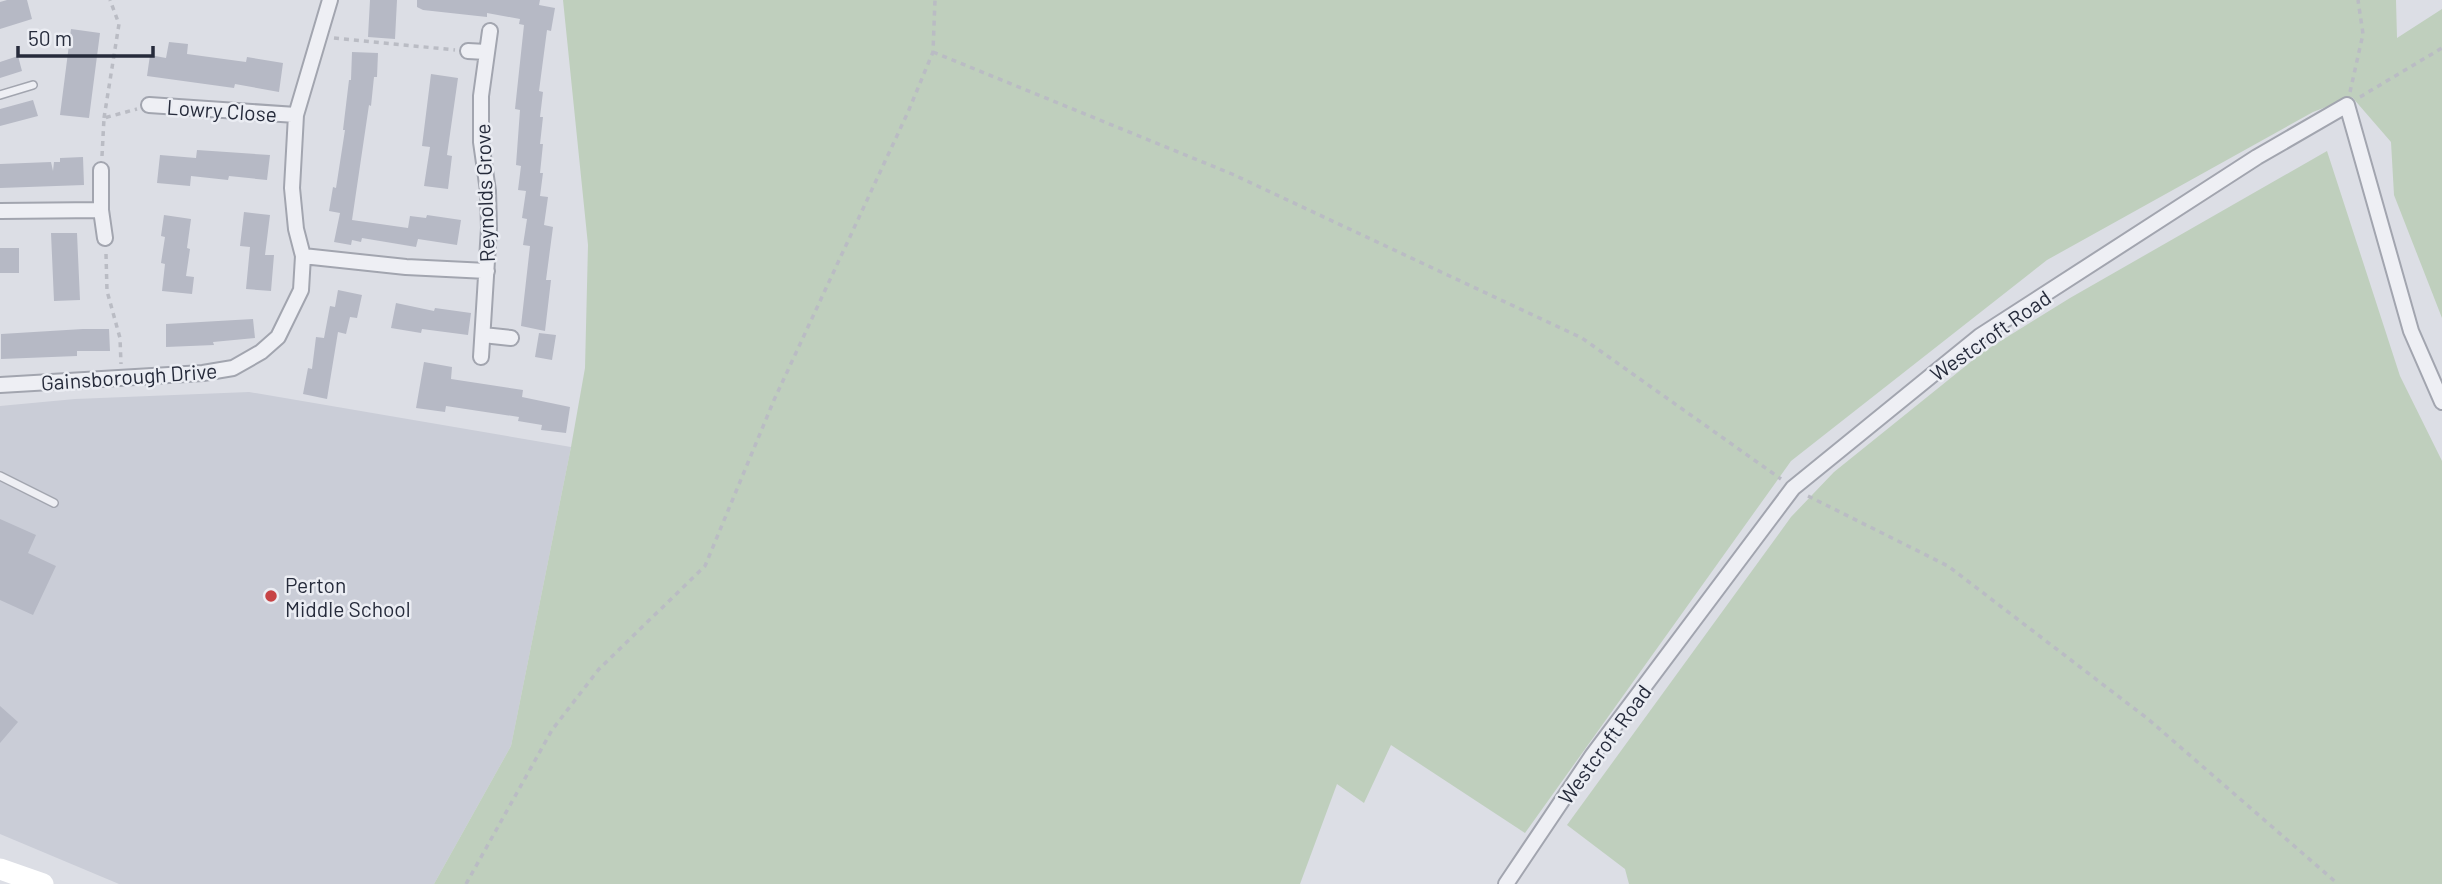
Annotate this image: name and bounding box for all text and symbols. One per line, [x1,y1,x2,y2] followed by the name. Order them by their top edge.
[18,14,152,58] scale bar
[28,25,72,50] text: 50 m
[166,94,278,126] street label: Lowry Close
[469,123,499,263] street label: Reynolds Grove
[1925,284,2055,386] street label: Westcroft Road
[40,357,218,395] street label: Gainsborough Drive
[285,572,411,621] place label: Perton Middle School
[263,588,279,604] marker: Perton Middle School
[1552,679,1656,809] street label: Westcroft Road

